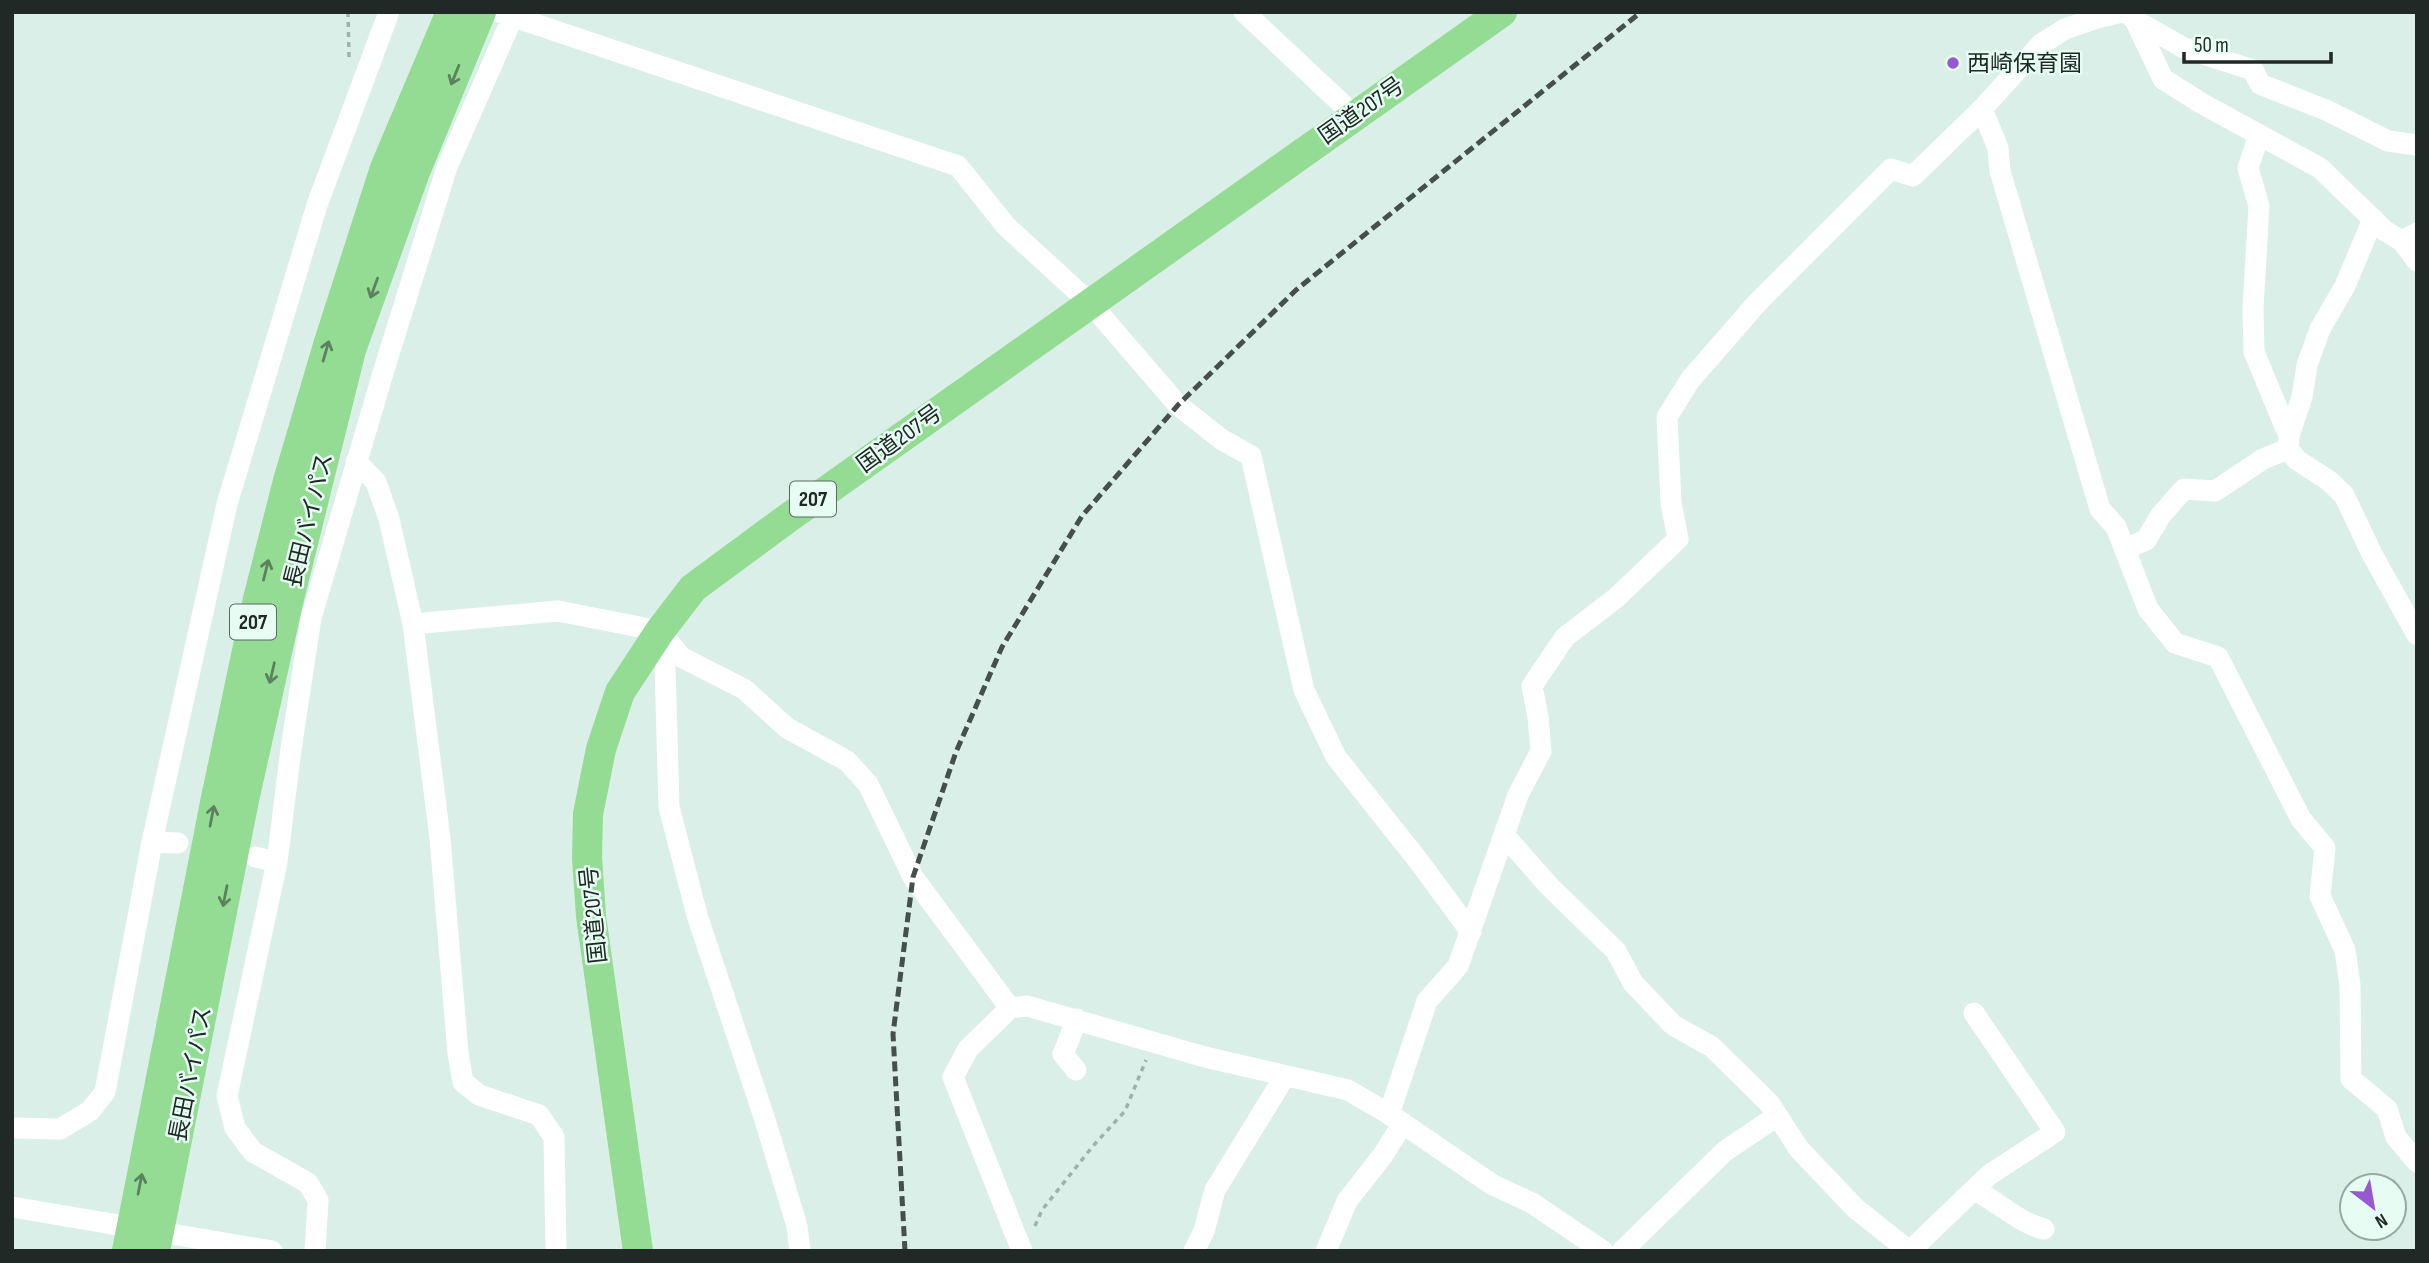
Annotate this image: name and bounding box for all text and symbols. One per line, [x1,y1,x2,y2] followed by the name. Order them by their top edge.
[2184,21,2331,65] scale bar
[2194,33,2229,58] text: 50 m
[1967,50,2082,78] place label: 西崎保育園
[1945,55,1961,71] marker: 西崎保育園
[448,64,461,86] one-way arrow
[1313,71,1410,150] street label: 国道207号
[367,276,379,298] one-way arrow
[321,340,334,362] one-way arrow
[852,399,947,479] street label: 国道207号
[279,450,339,590] street label: 長田バイパス
[790,482,836,516] road number: 207
[260,559,273,582] one-way arrow
[230,604,276,640] road number: 207
[265,661,278,684] one-way arrow
[206,805,219,828] one-way arrow
[575,865,613,965] street label: 国道207号
[218,884,232,907] one-way arrow
[164,1004,218,1144] street label: 長田バイパス
[2338,1172,2408,1242] north arrow
[133,1173,147,1196] one-way arrow
[2371,1208,2391,1233] text: N

